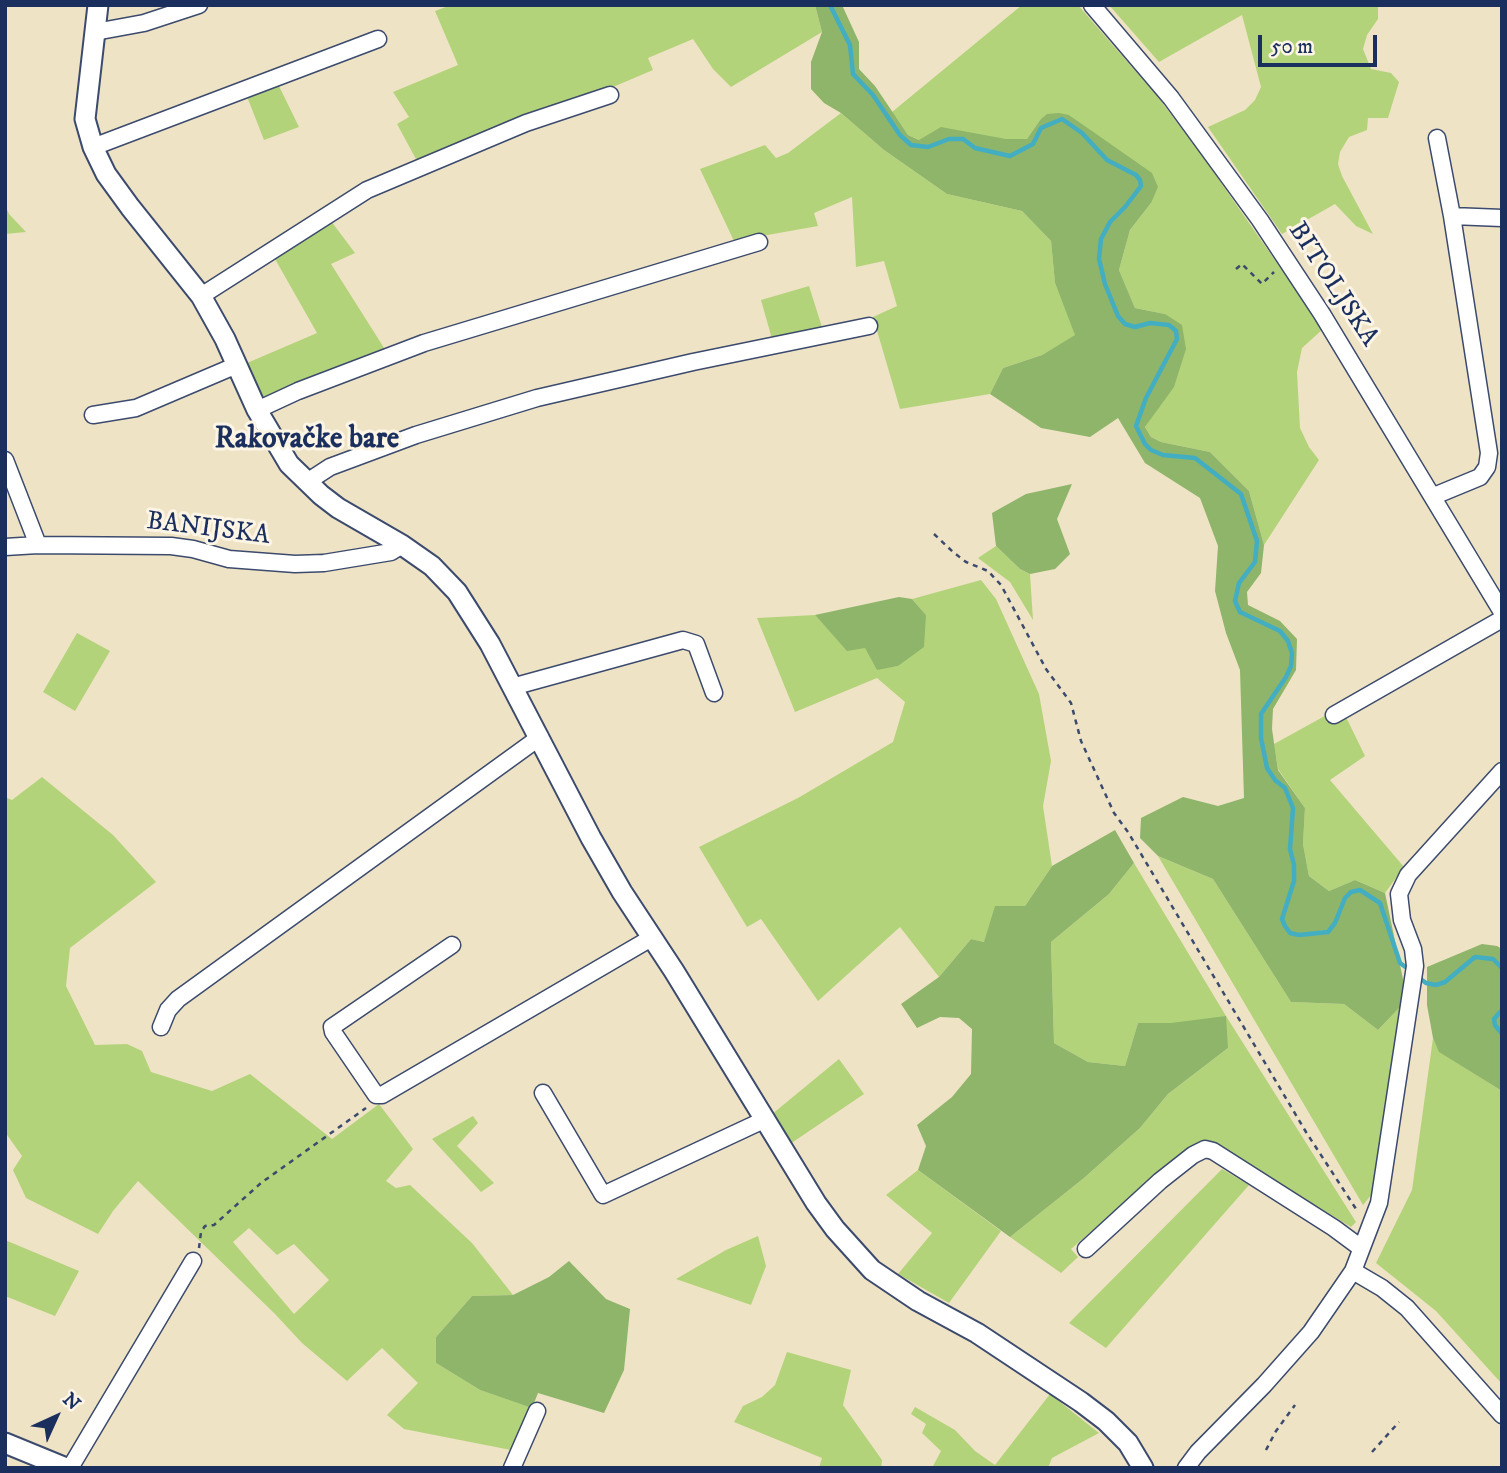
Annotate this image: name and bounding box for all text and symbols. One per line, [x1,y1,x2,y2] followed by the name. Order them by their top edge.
[1262,21,1381,65] scale bar
[1271,34,1313,60] text: 50 m
[1280,217,1384,353] street label: BITOLJSKA
[215,423,399,459] district label: Rakovačke bare
[145,507,271,553] street label: BANIJSKA
[21,1382,91,1452] north arrow
[58,1388,85,1415] text: N

